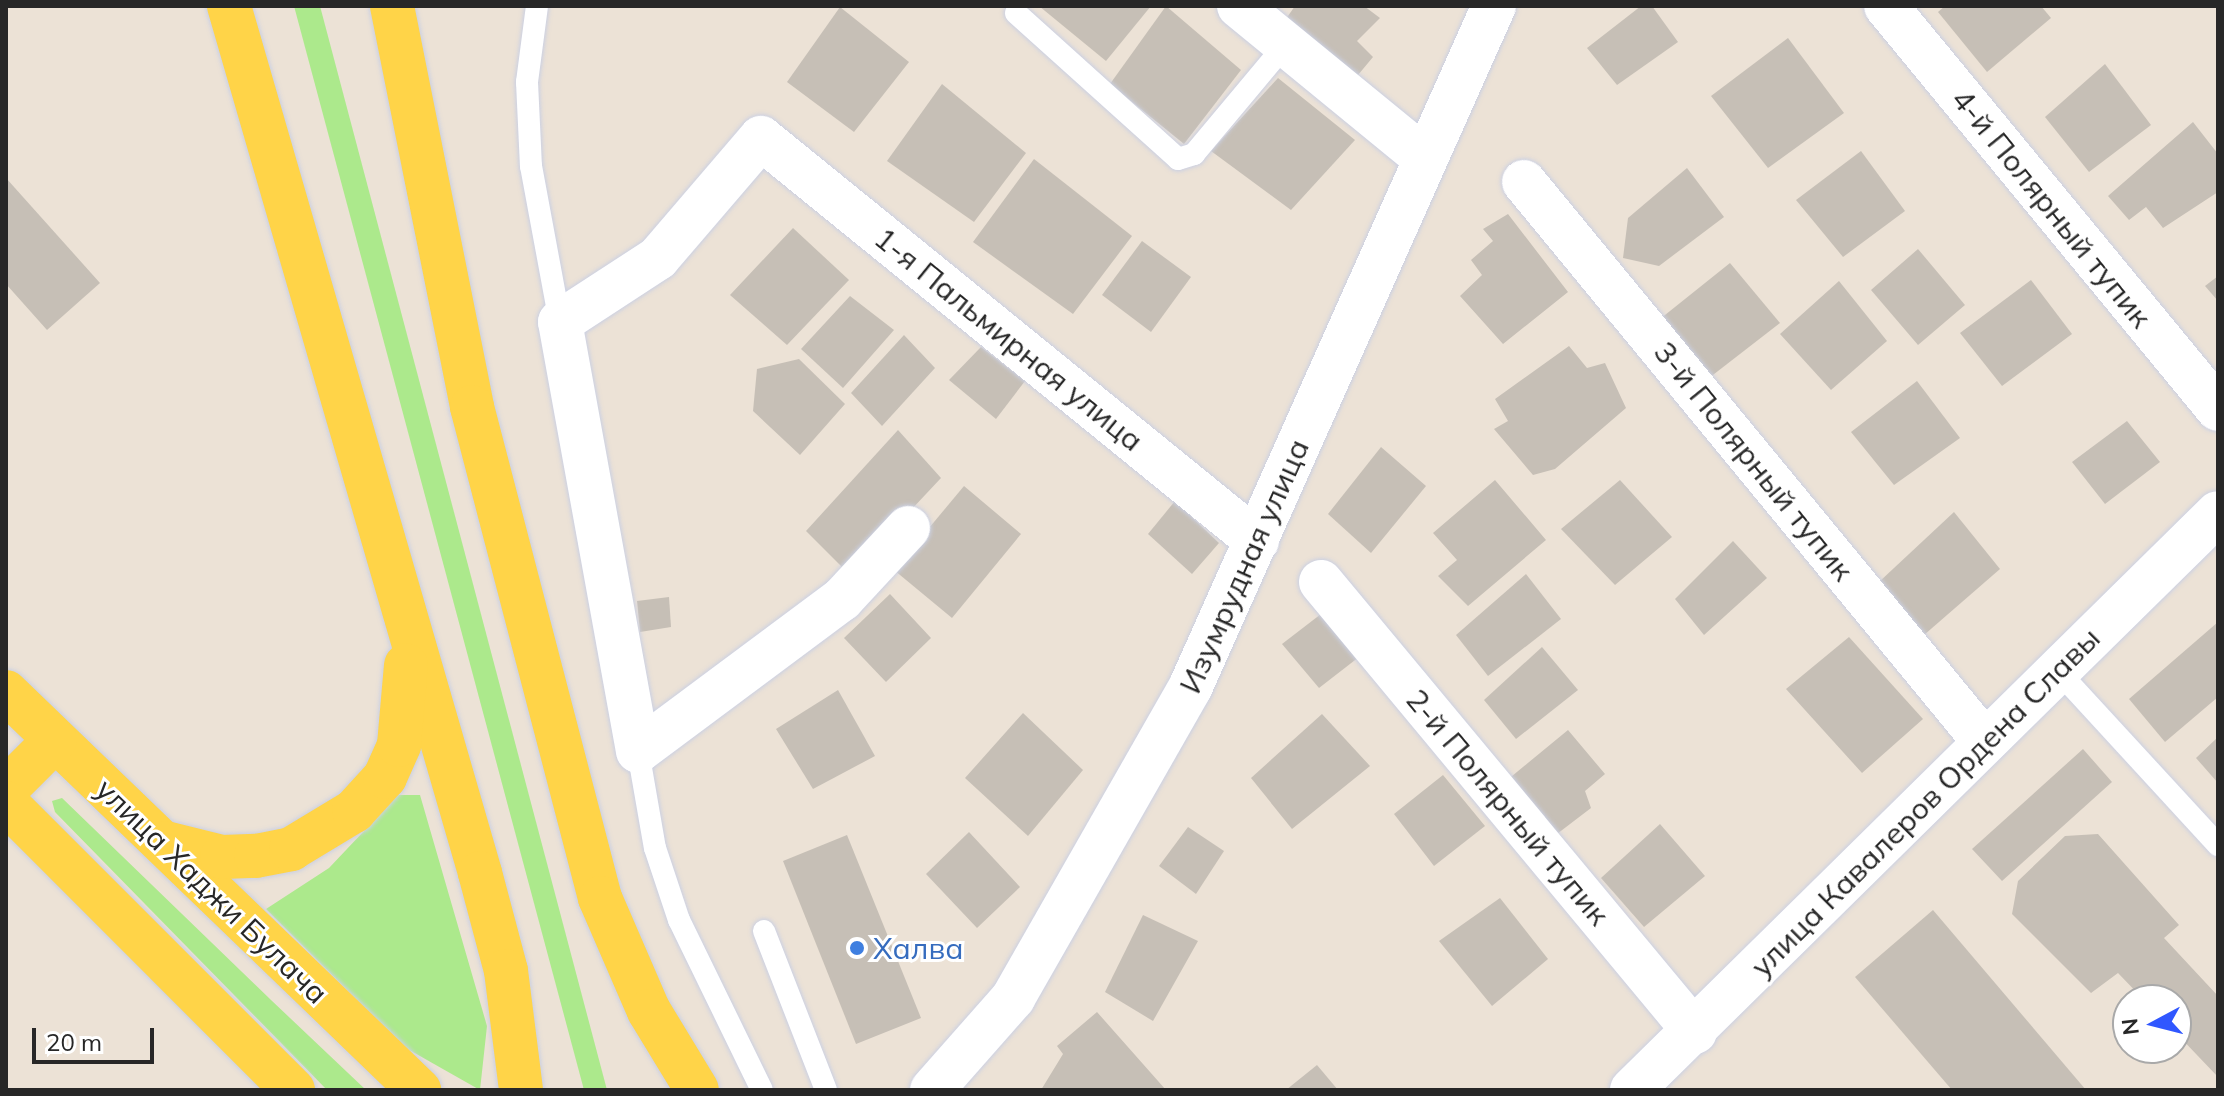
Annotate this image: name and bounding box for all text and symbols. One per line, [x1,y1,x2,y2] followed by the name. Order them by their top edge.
[1945,81,2159,335] street label: 4-й Полярный тупик
[868,220,1150,458] street label: 1-я Пальмирная улица
[1647,334,1861,588] street label: 3-й Полярный тупик
[1172,433,1316,699] street label: Изумрудная улица
[1743,620,2107,984] street label: улица Кавалеров Ордена Славы
[1399,682,1617,932] street label: 2-й Полярный тупик
[89,771,335,1011] street label: улица Хаджи Булача
[873,930,964,966] place label: Халва
[848,939,866,957] marker: Халва
[2112,984,2192,1064] north arrow
[36,1012,158,1062] scale bar
[2115,1017,2145,1037] text: N
[46,1027,102,1057] text: 20 m

